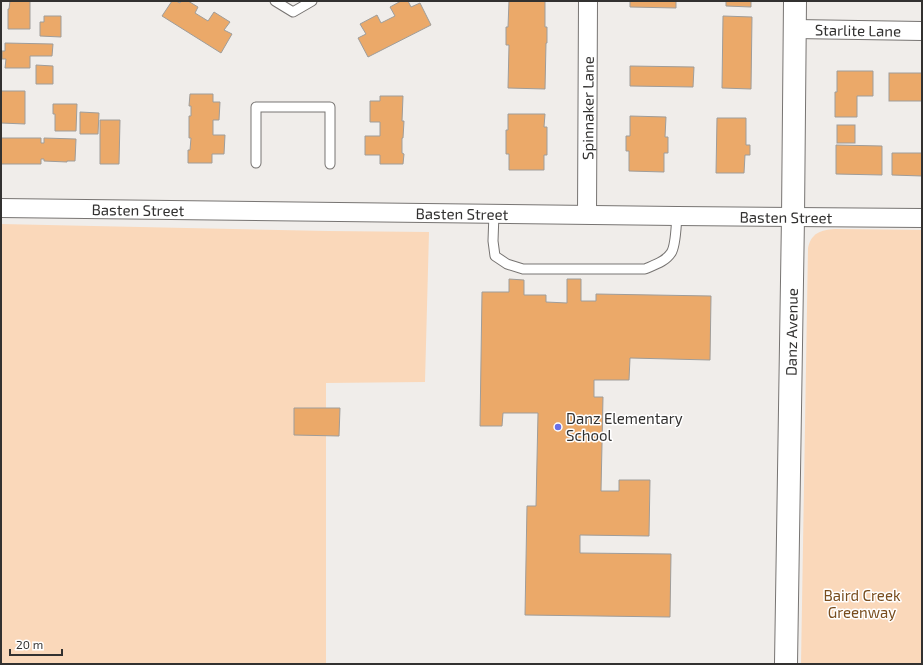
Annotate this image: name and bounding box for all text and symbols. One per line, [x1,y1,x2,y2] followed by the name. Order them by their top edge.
[815,20,901,40] street label: Starlite Lane
[578,56,597,160] street label: Spinnaker Lane
[92,200,185,219] street label: Basten Street
[415,204,509,223] street label: Basten Street
[739,208,833,226] street label: Basten Street
[782,288,801,376] street label: Danz Avenue
[566,409,683,444] place label: Danz Elementary School
[553,422,563,432] marker: Danz Elementary School
[823,586,901,621] park label: Baird Creek Greenway
[10,631,62,657] scale bar
[16,637,43,651] text: 20 m

